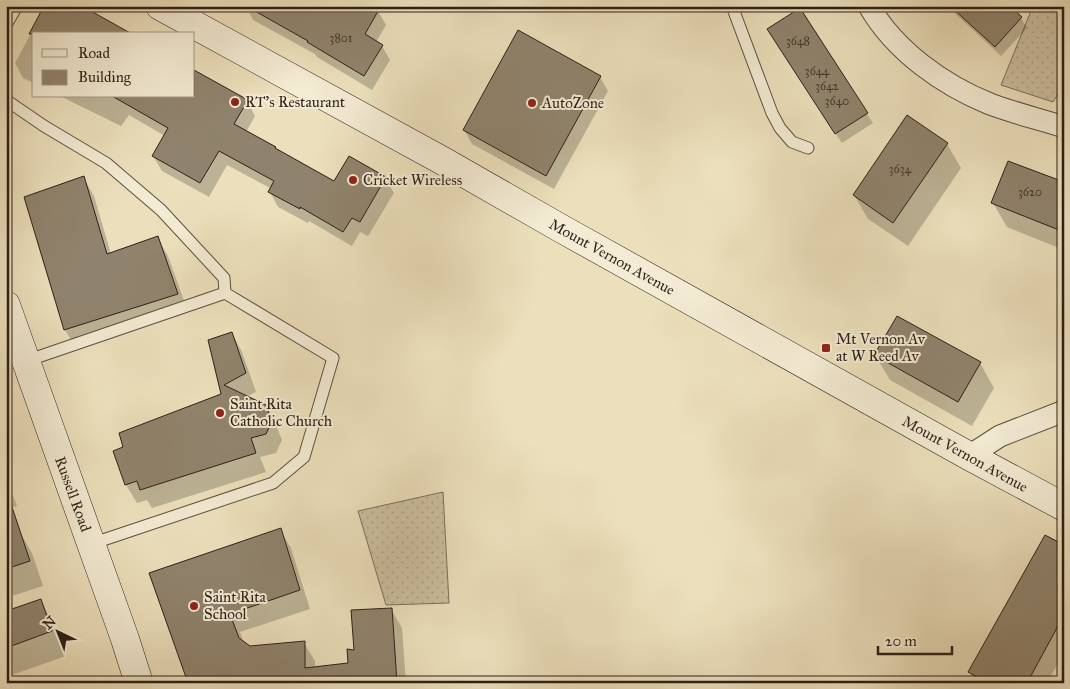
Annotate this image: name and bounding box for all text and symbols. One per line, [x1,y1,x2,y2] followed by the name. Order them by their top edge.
[330,31,353,45] house number: 3801
[32,32,195,98] legend
[786,34,810,48] house number: 3648
[78,44,110,62] text: Road
[805,64,829,78] house number: 3644
[78,68,132,86] text: Building
[815,79,839,93] house number: 3642
[245,93,346,111] place label: RT's Restaurant
[541,94,604,112] place label: AutoZone
[825,94,849,108] house number: 3640
[229,96,241,108] marker: RT's Restaurant
[526,97,538,109] marker: AutoZone
[889,162,912,176] house number: 3634
[363,171,462,189] place label: Cricket Wireless
[347,174,359,186] marker: Cricket Wireless
[1018,185,1042,199] house number: 3620
[546,215,678,299] street label: Mount Vernon Avenue
[836,330,926,365] place label: Mt Vernon Av at W Reed Av
[820,342,832,354] marker: Mt Vernon Av at W Reed Av
[230,395,333,430] place label: Saint Rita Catholic Church
[214,407,226,419] marker: Saint Rita Catholic Church
[899,412,1031,496] street label: Mount Vernon Avenue
[51,454,95,535] street label: Russell Road
[204,588,267,623] place label: Saint Rita School
[188,600,200,612] marker: Saint Rita School
[32,606,82,656] north arrow
[39,613,60,633] text: N
[878,624,951,656] scale bar
[885,632,917,650] text: 20 m

